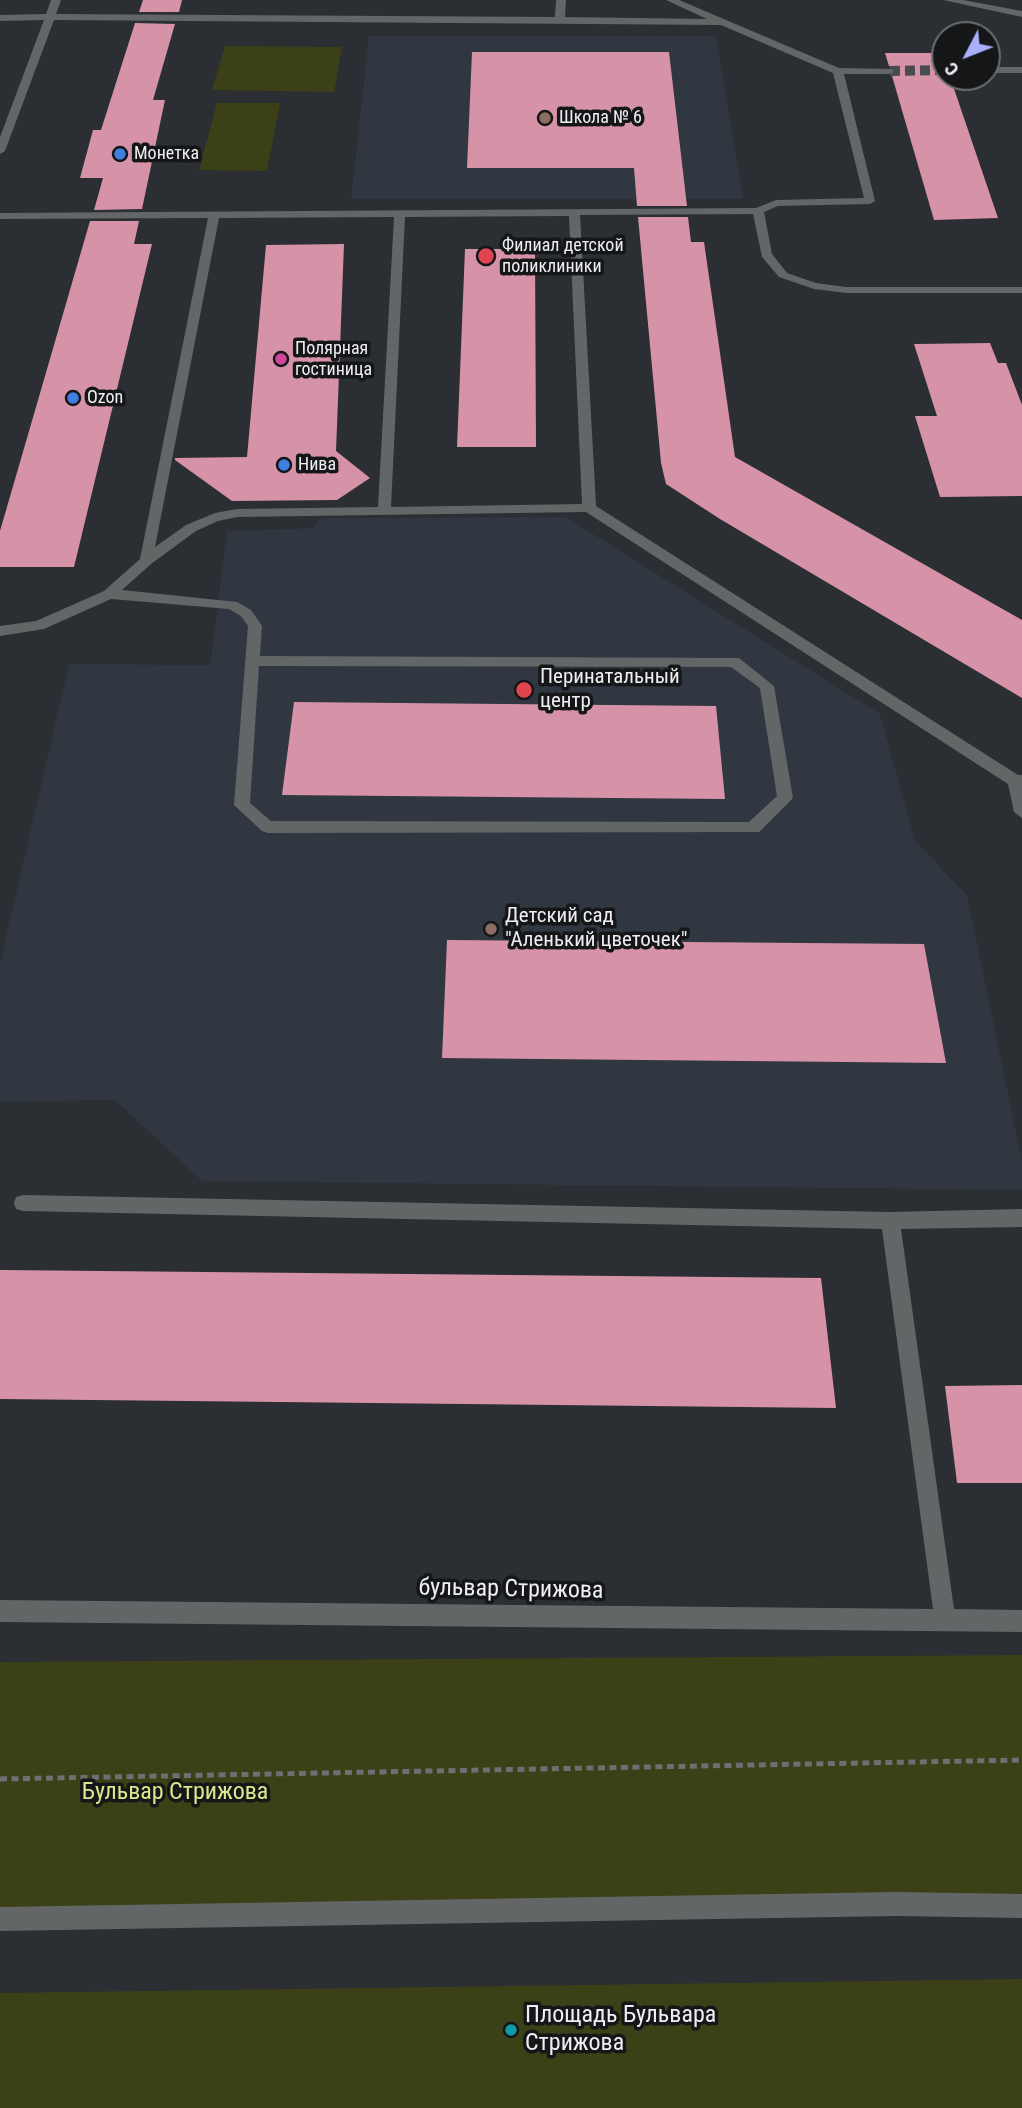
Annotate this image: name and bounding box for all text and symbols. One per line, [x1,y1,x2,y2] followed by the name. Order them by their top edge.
[931,21,1001,91] north arrow
[939,57,964,81] text: С
[559,107,642,129] place label: Школа № 6
[537,110,553,126] marker: Школа № 6
[134,143,199,165] place label: Монетка
[112,146,128,162] marker: Монетка
[502,235,624,278] place label: Филиал детской поликлиники
[476,246,496,266] marker: Филиал детской поликлиники
[295,338,372,380] place label: Полярная гостиница
[273,351,289,367] marker: Полярная гостиница
[87,387,123,409] place label: Ozon
[65,390,81,406] marker: Ozon
[298,454,336,476] place label: Нива
[276,457,292,473] marker: Нива
[540,665,680,715] place label: Перинатальный центр
[514,680,534,700] marker: Перинатальный центр
[505,904,687,954] place label: Детский сад "Аленький цветочек"
[483,921,499,937] marker: Детский сад "Аленький цветочек"
[418,1574,604,1606] street label: бульвар Стрижова
[82,1779,268,1807] park label: Бульвар Стрижова
[525,2002,716,2058] place label: Площадь Бульвара Стрижова
[503,2022,519,2038] marker: Площадь Бульвара Стрижова

